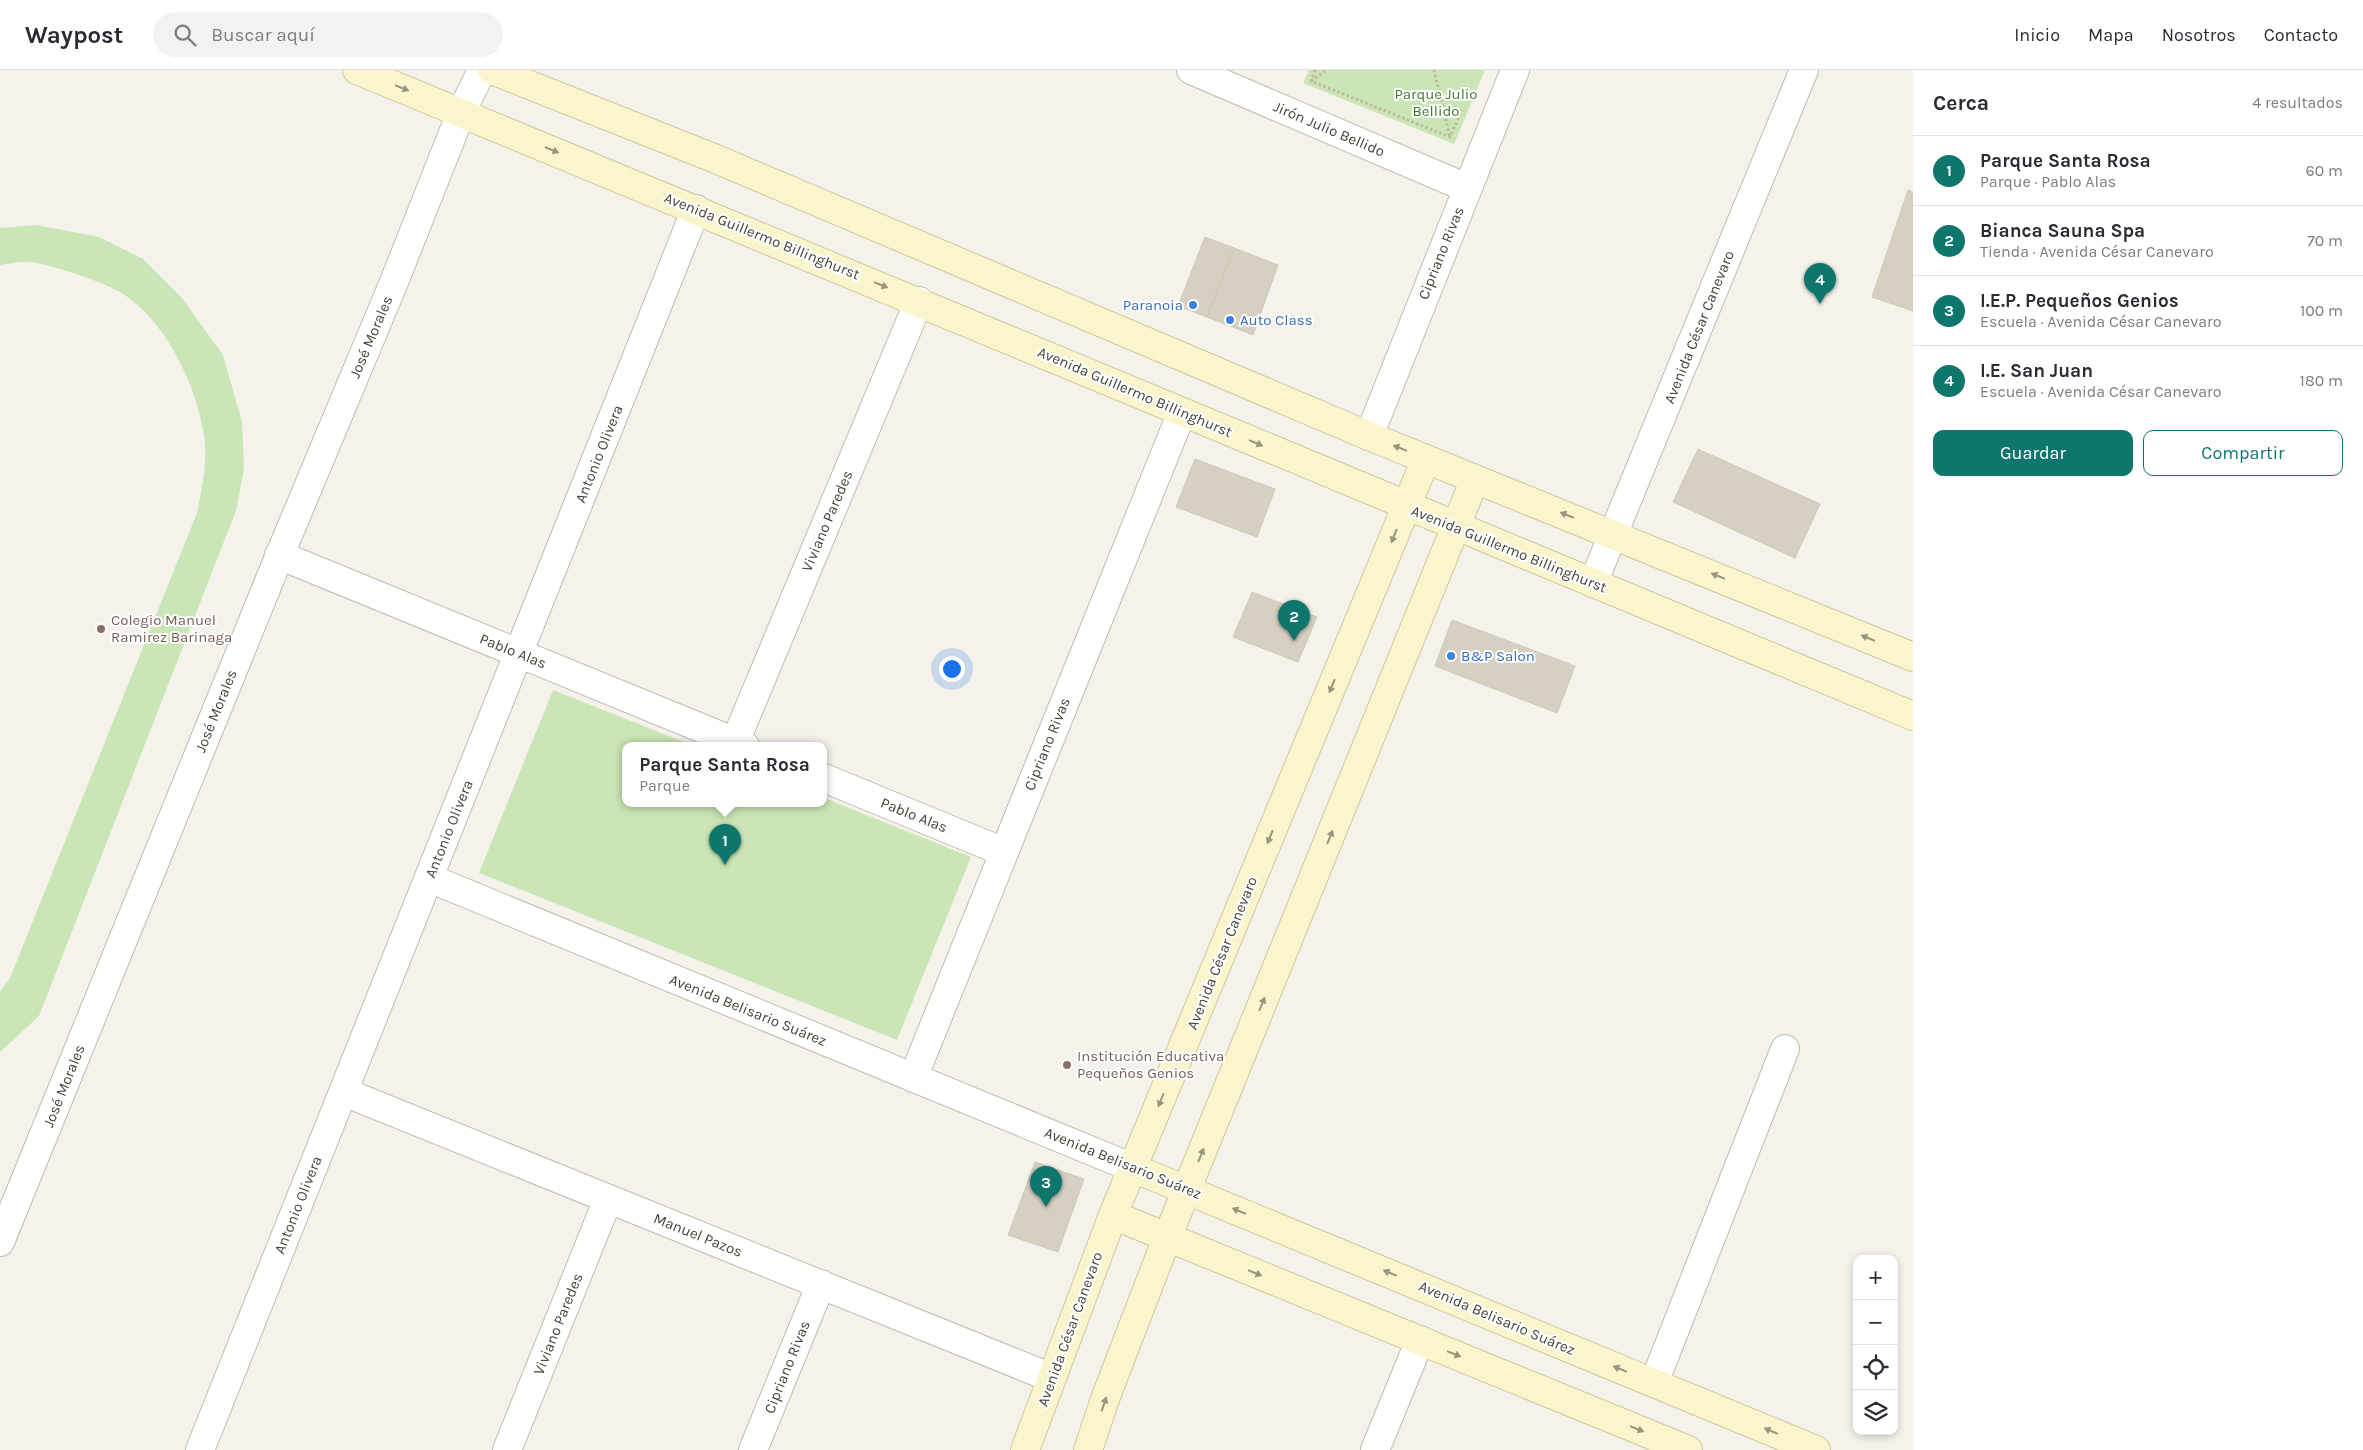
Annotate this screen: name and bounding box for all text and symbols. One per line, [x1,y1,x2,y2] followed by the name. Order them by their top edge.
[153,12,503,57] search box
[25,21,123,49] text: Waypost
[171,21,199,49] icon: search
[211,24,315,46] text: Buscar aquí
[2014,24,2060,46] text: Inicio
[2088,24,2134,46] text: Mapa
[2162,24,2236,46] text: Nosotros
[2264,24,2338,46] text: Contacto
[395,85,409,93] one-way arrow
[1394,85,1478,120] park label: Parque Julio Bellido
[1933,91,1989,115] text: Cerca
[2252,93,2343,112] text: 4 resultados
[1271,97,1387,161] street label: Jirón Julio Bellido
[545,146,560,154] one-way arrow
[1980,150,2151,172] text: Parque Santa Rosa
[1946,161,1952,180] text: 1
[2306,161,2343,180] text: 60 m
[1980,172,2116,191] text: Parque · Pablo Alas
[661,188,863,284] street label: Avenida Guillermo Billinghurst
[1414,204,1468,302] street label: Cipriano Rivas
[1980,220,2145,242] text: Bianca Sauna Spa
[1944,231,1954,250] text: 2
[2307,231,2343,250] text: 70 m
[1980,242,2214,261] text: Tienda · Avenida César Canevaro
[1660,248,1738,406] street label: Avenida César Canevaro
[1804,263,1836,304] pin: 4
[874,281,889,289] one-way arrow
[1980,290,2179,312] text: I.E.P. Pequeños Genios
[346,293,396,381] street label: José Morales
[1123,296,1183,314] place label: Paranoia
[1187,299,1199,311] marker: Paranoia
[1944,301,1954,320] text: 3
[2300,301,2343,320] text: 100 m
[1240,311,1313,329] place label: Auto Class
[1980,312,2222,331] text: Escuela · Avenida César Canevaro
[1224,314,1236,326] marker: Auto Class
[1035,343,1235,441] street label: Avenida Guillermo Billinghurst
[1980,360,2093,382] text: I.E. San Juan
[1944,371,1954,390] text: 4
[2300,371,2343,390] text: 180 m
[1980,382,2222,401] text: Escuela · Avenida César Canevaro
[571,402,627,506] street label: Antonio Olivera
[1933,430,2133,476] button: Guardar
[2143,430,2343,476] button: Compartir
[1249,440,1263,448] one-way arrow
[1393,444,1407,452] one-way arrow
[798,468,856,574] street label: Viviano Paredes
[1408,501,1610,597] street label: Avenida Guillermo Billinghurst
[1560,511,1574,519] one-way arrow
[1389,529,1397,543] one-way arrow
[1710,572,1725,580] one-way arrow
[1278,600,1310,641] pin: 2
[111,611,232,646] place label: Colegio Manuel Ramirez Barinaga
[95,623,107,635] marker: Colegio Manuel Ramirez Barinaga
[477,629,549,673] street label: Pablo Alas
[1860,634,1875,642] one-way arrow
[1461,647,1535,665] place label: B&P Salon
[1445,650,1457,662] marker: B&P Salon
[939,656,965,682] your location
[191,667,241,755] street label: José Morales
[1327,679,1335,693] one-way arrow
[1020,695,1074,793] street label: Cipriano Rivas
[622,742,827,807] popup
[639,754,810,776] text: Parque Santa Rosa
[639,776,690,795] text: Parque
[421,777,477,881] street label: Antonio Olivera
[878,793,950,837] street label: Pablo Alas
[709,824,741,865] pin: 1
[1265,829,1273,844] one-way arrow
[1326,830,1334,844] one-way arrow
[1183,874,1261,1032] street label: Avenida César Canevaro
[667,970,829,1050] street label: Avenida Belisario Suárez
[1258,996,1266,1011] one-way arrow
[39,1042,89,1130] street label: José Morales
[1077,1047,1224,1082] place label: Institución Educativa Pequeños Genios
[1061,1059,1073,1071] marker: Institución Educativa Pequeños Genios
[1156,1093,1164,1107] one-way arrow
[1042,1123,1204,1203] street label: Avenida Belisario Suárez
[1198,1147,1205,1162] one-way arrow
[270,1153,326,1257] street label: Antonio Olivera
[1030,1166,1062,1207] pin: 3
[1232,1207,1247,1214] one-way arrow
[651,1209,745,1261] street label: Manuel Pazos
[1034,1249,1106,1409] street label: Avenida César Canevaro
[1853,1255,1898,1435] map controls
[1853,1255,1898,1300] button: +
[1248,1269,1263,1277] one-way arrow
[1382,1269,1397,1277] one-way arrow
[529,1270,587,1378] street label: Viviano Paredes
[1416,1277,1578,1359] street label: Avenida Belisario Suárez
[1853,1300,1898,1345] button: −
[760,1318,814,1416] street label: Cipriano Rivas
[1853,1345,1898,1390] button: locate
[1447,1351,1462,1358] one-way arrow
[1613,1365,1628,1372] one-way arrow
[1853,1390,1898,1435] button: layers
[1100,1396,1108,1411] one-way arrow
[1630,1425,1645,1433] one-way arrow
[1763,1427,1778,1435] one-way arrow

